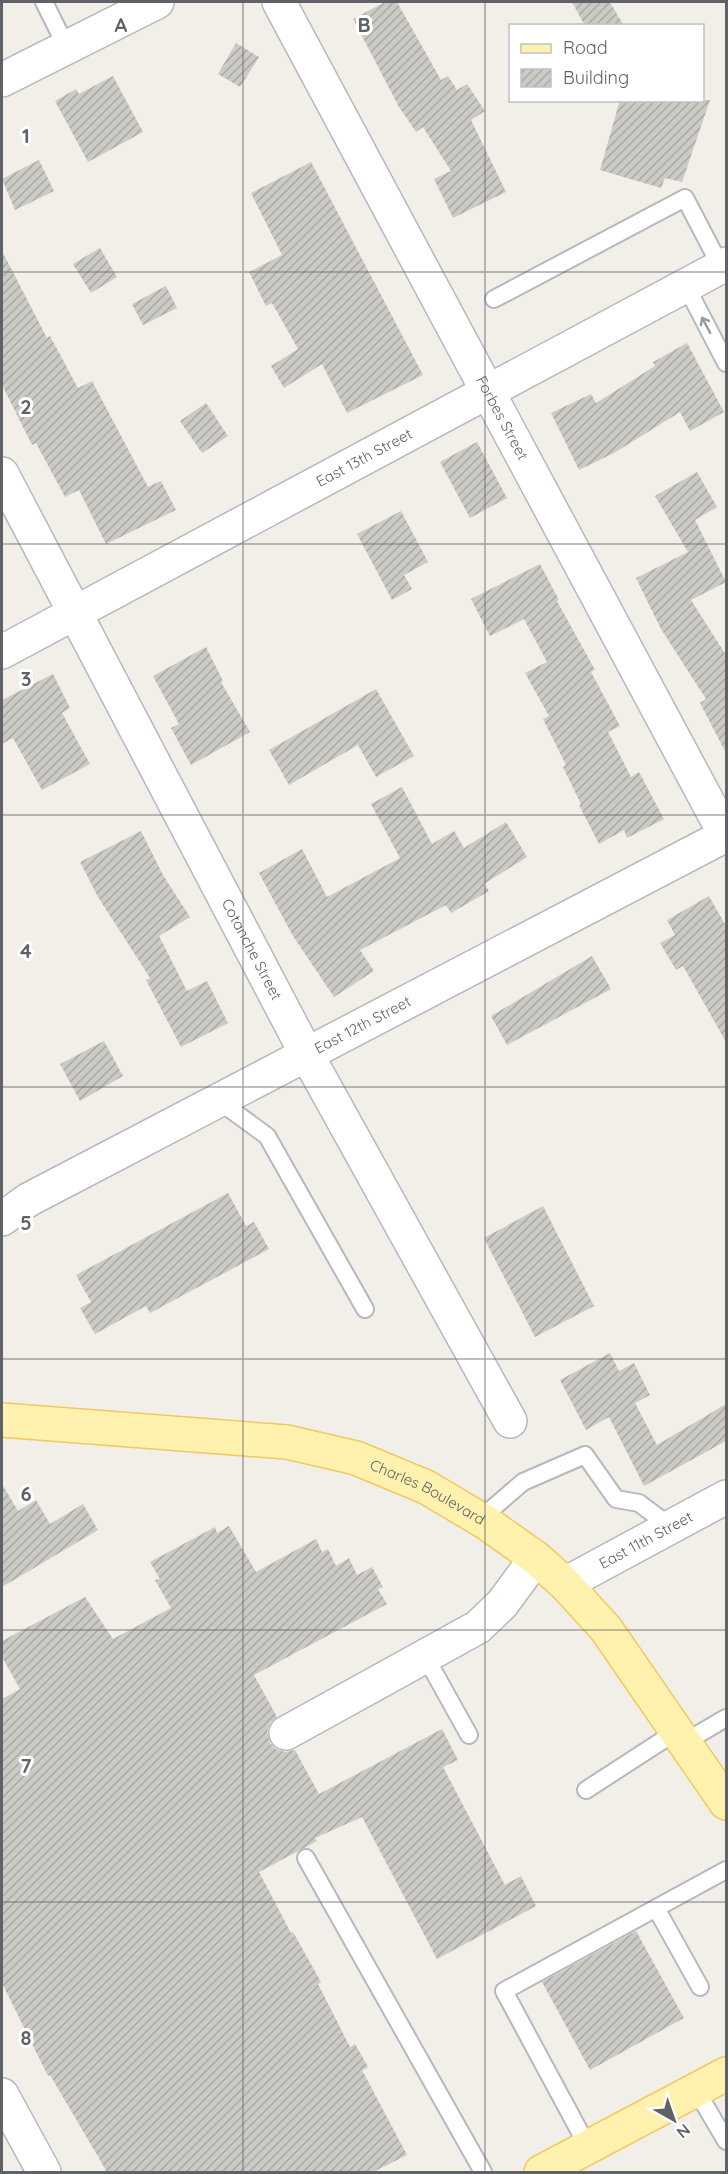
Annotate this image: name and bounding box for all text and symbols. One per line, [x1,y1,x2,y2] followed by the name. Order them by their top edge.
[115,12,128,37] text: A
[357,12,371,37] text: B
[509,24,704,102] legend
[563,36,608,59] text: Road
[563,66,629,89] text: Building
[22,123,30,148] text: 1
[700,317,712,334] one-way arrow
[472,372,533,463] street label: Forbes Street
[20,394,32,419] text: 2
[313,424,415,491] street label: East 13th Street
[21,666,31,691] text: 3
[218,895,286,1003] street label: Cotanche Street
[20,938,32,963] text: 4
[311,991,414,1058] street label: East 12th Street
[20,1210,32,1235] text: 5
[367,1455,489,1529] street label: Charles Boulevard
[20,1481,32,1506] text: 6
[596,1507,696,1573] street label: East 11th Street
[21,1753,32,1778] text: 7
[21,2025,32,2050] text: 8
[644,2090,704,2150] north arrow
[673,2120,695,2143] text: N

